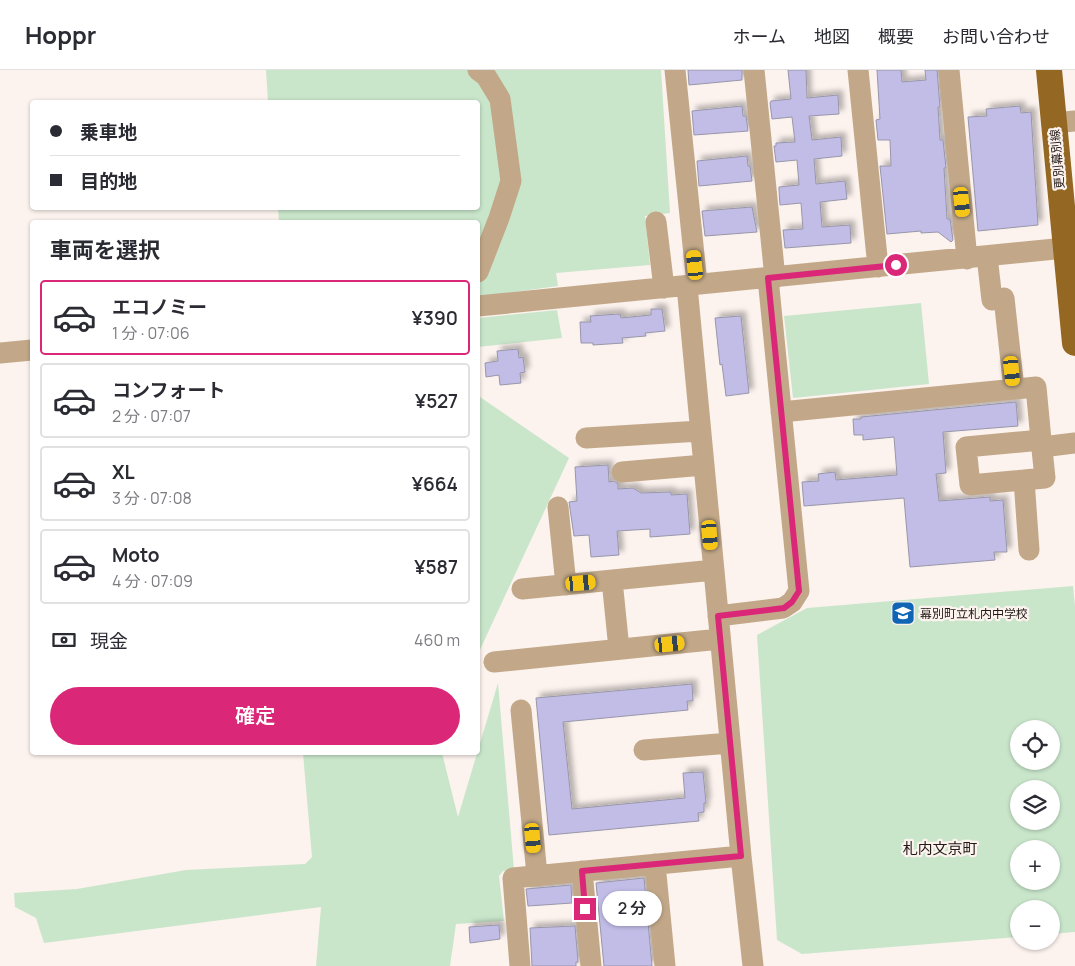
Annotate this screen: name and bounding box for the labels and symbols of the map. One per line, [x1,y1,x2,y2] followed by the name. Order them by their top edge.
[1046,128,1068,190] street label: 更別幕別線
[952,186,971,218] car
[685,249,704,281] car
[885,254,907,276] route start
[1002,355,1021,387] car
[701,519,718,551] car
[565,574,596,592] car
[890,600,916,626] school or university icon: 幕別町立札内中学校
[920,605,1028,622] place label: 幕別町立札内中学校
[654,635,685,653] car
[524,822,541,854] car
[902,838,978,859] district label: 札内文京町
[602,892,662,926] callout: 2 分
[574,898,596,920] route end

